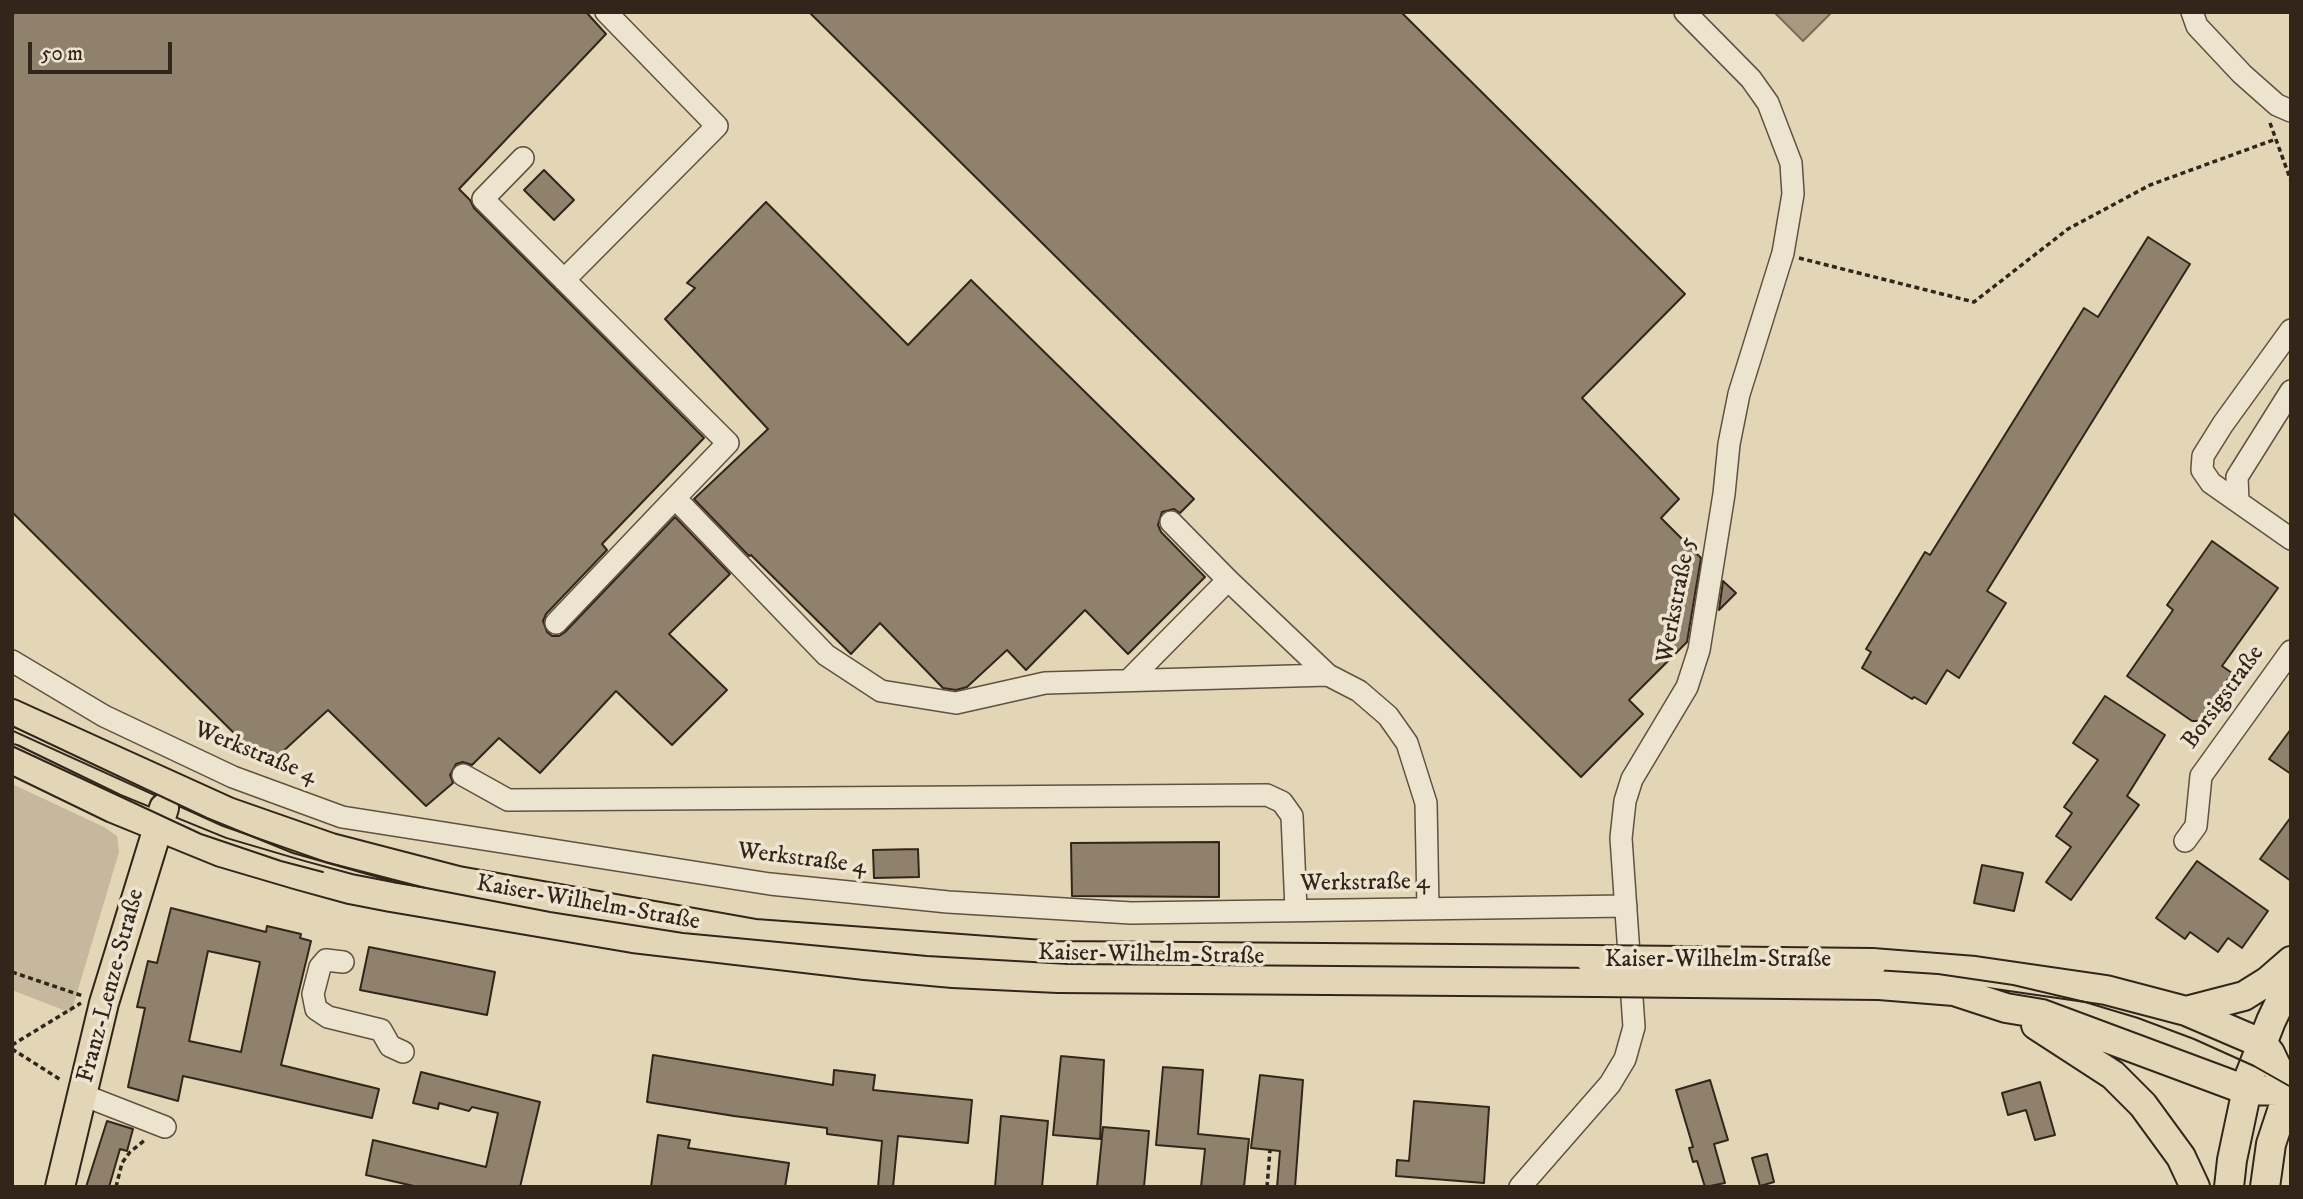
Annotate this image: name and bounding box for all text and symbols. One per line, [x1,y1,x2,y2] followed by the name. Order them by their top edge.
[32,28,175,72] scale bar
[41,41,83,67] text: 50 m
[1652,535,1704,665] street label: Werkstraße 5
[2177,641,2271,755] street label: Borsigstraße
[189,716,321,792] street label: Werkstraße 4
[736,838,868,882] street label: Werkstraße 4
[1300,868,1430,900] street label: Werkstraße 4
[474,870,702,938] street label: Kaiser-Wilhelm-Straße
[72,886,152,1086] street label: Franz-Lenze-Straße
[1038,940,1264,972] street label: Kaiser-Wilhelm-Straße
[1605,947,1831,975] street label: Kaiser-Wilhelm-Straße

